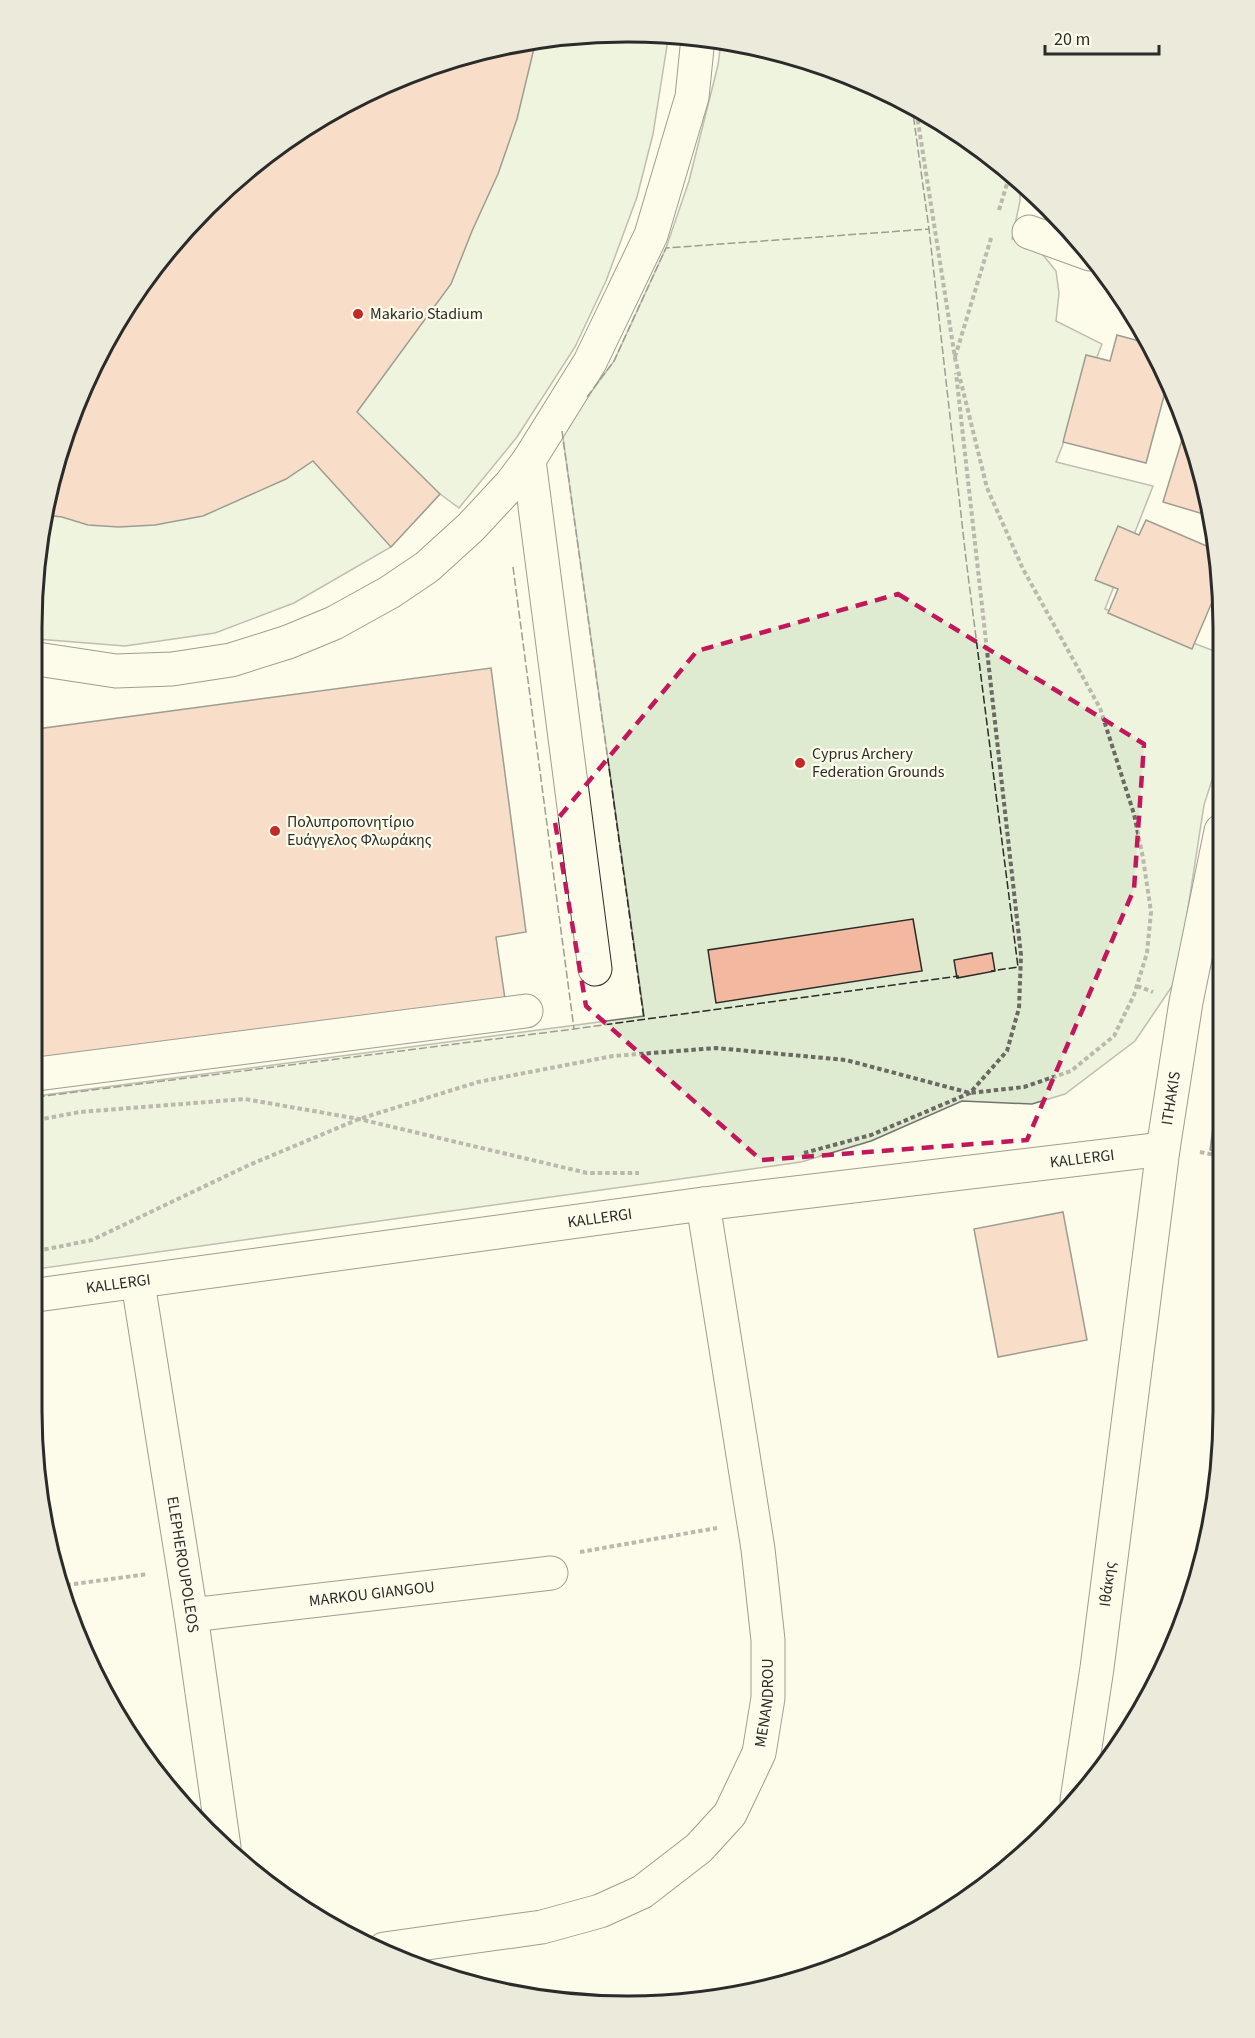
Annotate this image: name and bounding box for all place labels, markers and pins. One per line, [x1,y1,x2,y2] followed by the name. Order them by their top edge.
[370,303,483,325] place label: Makario Stadium
[351,307,365,321] marker: Makario Stadium
[812,743,945,783] place label: Cyprus Archery Federation Grounds
[793,756,807,770] marker: Cyprus Archery Federation Grounds
[287,811,432,851] place label: Πολυπροπονητίριο Ευάγγελος Φλωράκης
[268,824,282,838] marker: Πολυπροπονητίριο Ευάγγελος Φλωράκης

